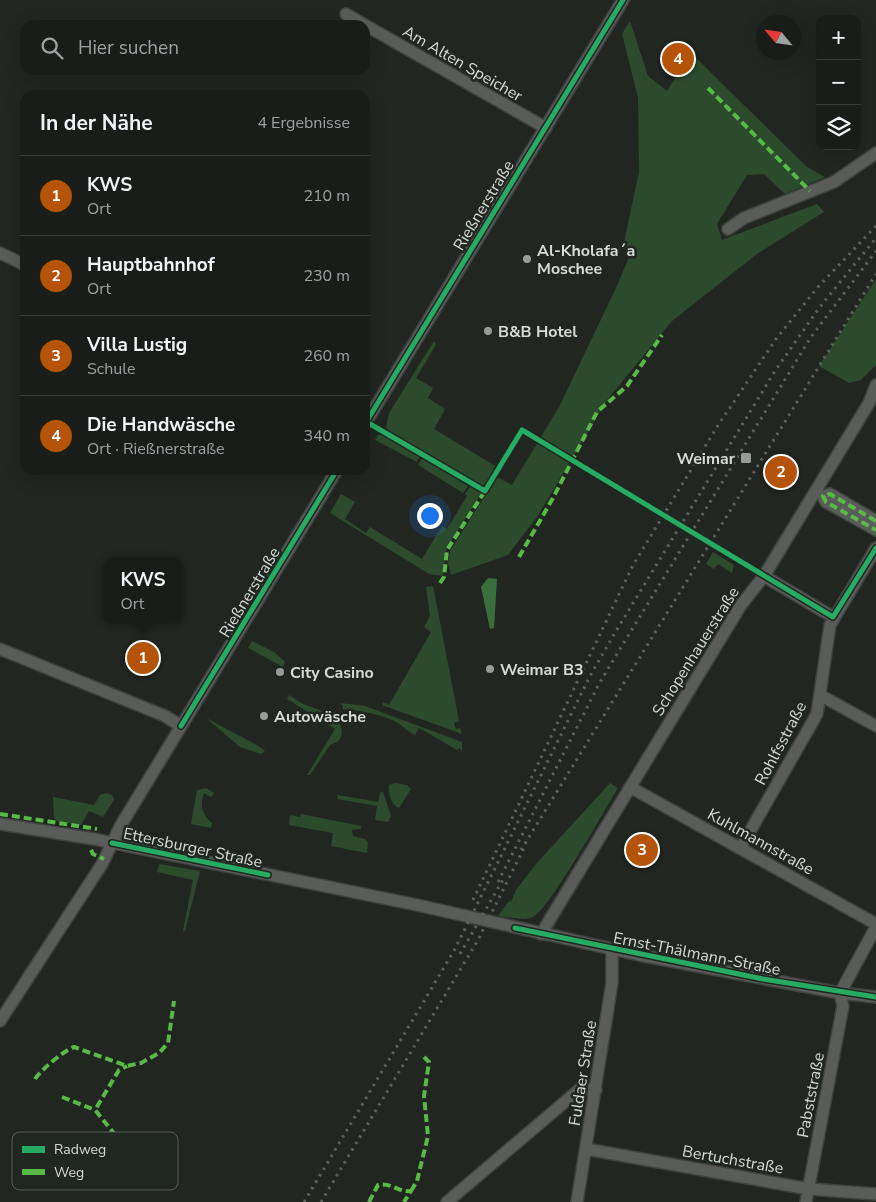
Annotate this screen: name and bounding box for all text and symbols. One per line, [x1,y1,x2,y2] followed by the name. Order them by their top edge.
[756,15,801,60] north arrow
[816,15,861,150] map controls
[816,15,861,60] button: +
[20,20,370,75] search box
[399,21,527,107] street label: Am Alten Speicher
[38,34,66,62] icon: search
[78,35,179,61] text: Hier suchen
[662,40,694,78] pin: 4
[816,60,861,105] button: −
[816,105,861,150] button: layers
[40,109,153,137] text: In der Nähe
[257,112,350,134] text: 4 Ergebnisse
[448,156,519,255] street label: Rießnerstraße
[87,172,132,198] text: KWS
[51,185,61,207] text: 1
[303,185,350,207] text: 210 m
[87,198,111,220] text: Ort
[537,240,635,280] place label: Al-Kholafa´a Moschee
[87,252,215,278] text: Hauptbahnhof
[521,253,533,265] marker: Al-Kholafa´a Moschee
[51,265,61,287] text: 2
[303,265,350,287] text: 230 m
[87,278,111,300] text: Ort
[498,321,577,343] place label: B&B Hotel
[482,325,494,337] marker: B&B Hotel
[87,332,187,358] text: Villa Lustig
[51,345,61,367] text: 3
[303,345,350,367] text: 260 m
[87,358,135,380] text: Schule
[87,412,235,438] text: Die Handwäsche
[51,425,61,447] text: 4
[303,425,350,447] text: 340 m
[87,438,225,460] text: Ort · Rießnerstraße
[676,448,736,470] place label: Weimar
[739,451,753,465] marker: Weimar
[765,453,797,491] pin: 2
[417,503,443,529] your location
[214,543,285,642] street label: Rießnerstraße
[103,558,183,623] popup
[120,567,166,593] text: KWS
[647,583,745,720] street label: Schopenhauerstraße
[120,593,144,615] text: Ort
[127,639,159,677] pin: 1
[500,659,584,681] place label: Weimar B3
[290,662,374,684] place label: City Casino
[484,663,496,675] marker: Weimar B3
[274,666,286,678] marker: City Casino
[750,698,812,789] street label: Rohlfsstraße
[274,706,366,728] place label: Autowäsche
[258,710,270,722] marker: Autowäsche
[703,803,818,880] street label: Kuhlmannstraße
[121,823,264,873] street label: Ettersburger Straße
[626,831,658,869] pin: 3
[611,927,782,981] street label: Ernst-Thälmann-Straße
[564,1019,602,1127] street label: Fuldaer Straße
[792,1051,830,1140] street label: Pabststraße
[12,1132,178,1190] legend
[54,1140,106,1159] text: Radweg
[681,1140,785,1180] street label: Bertuchstraße
[54,1163,84,1182] text: Weg

